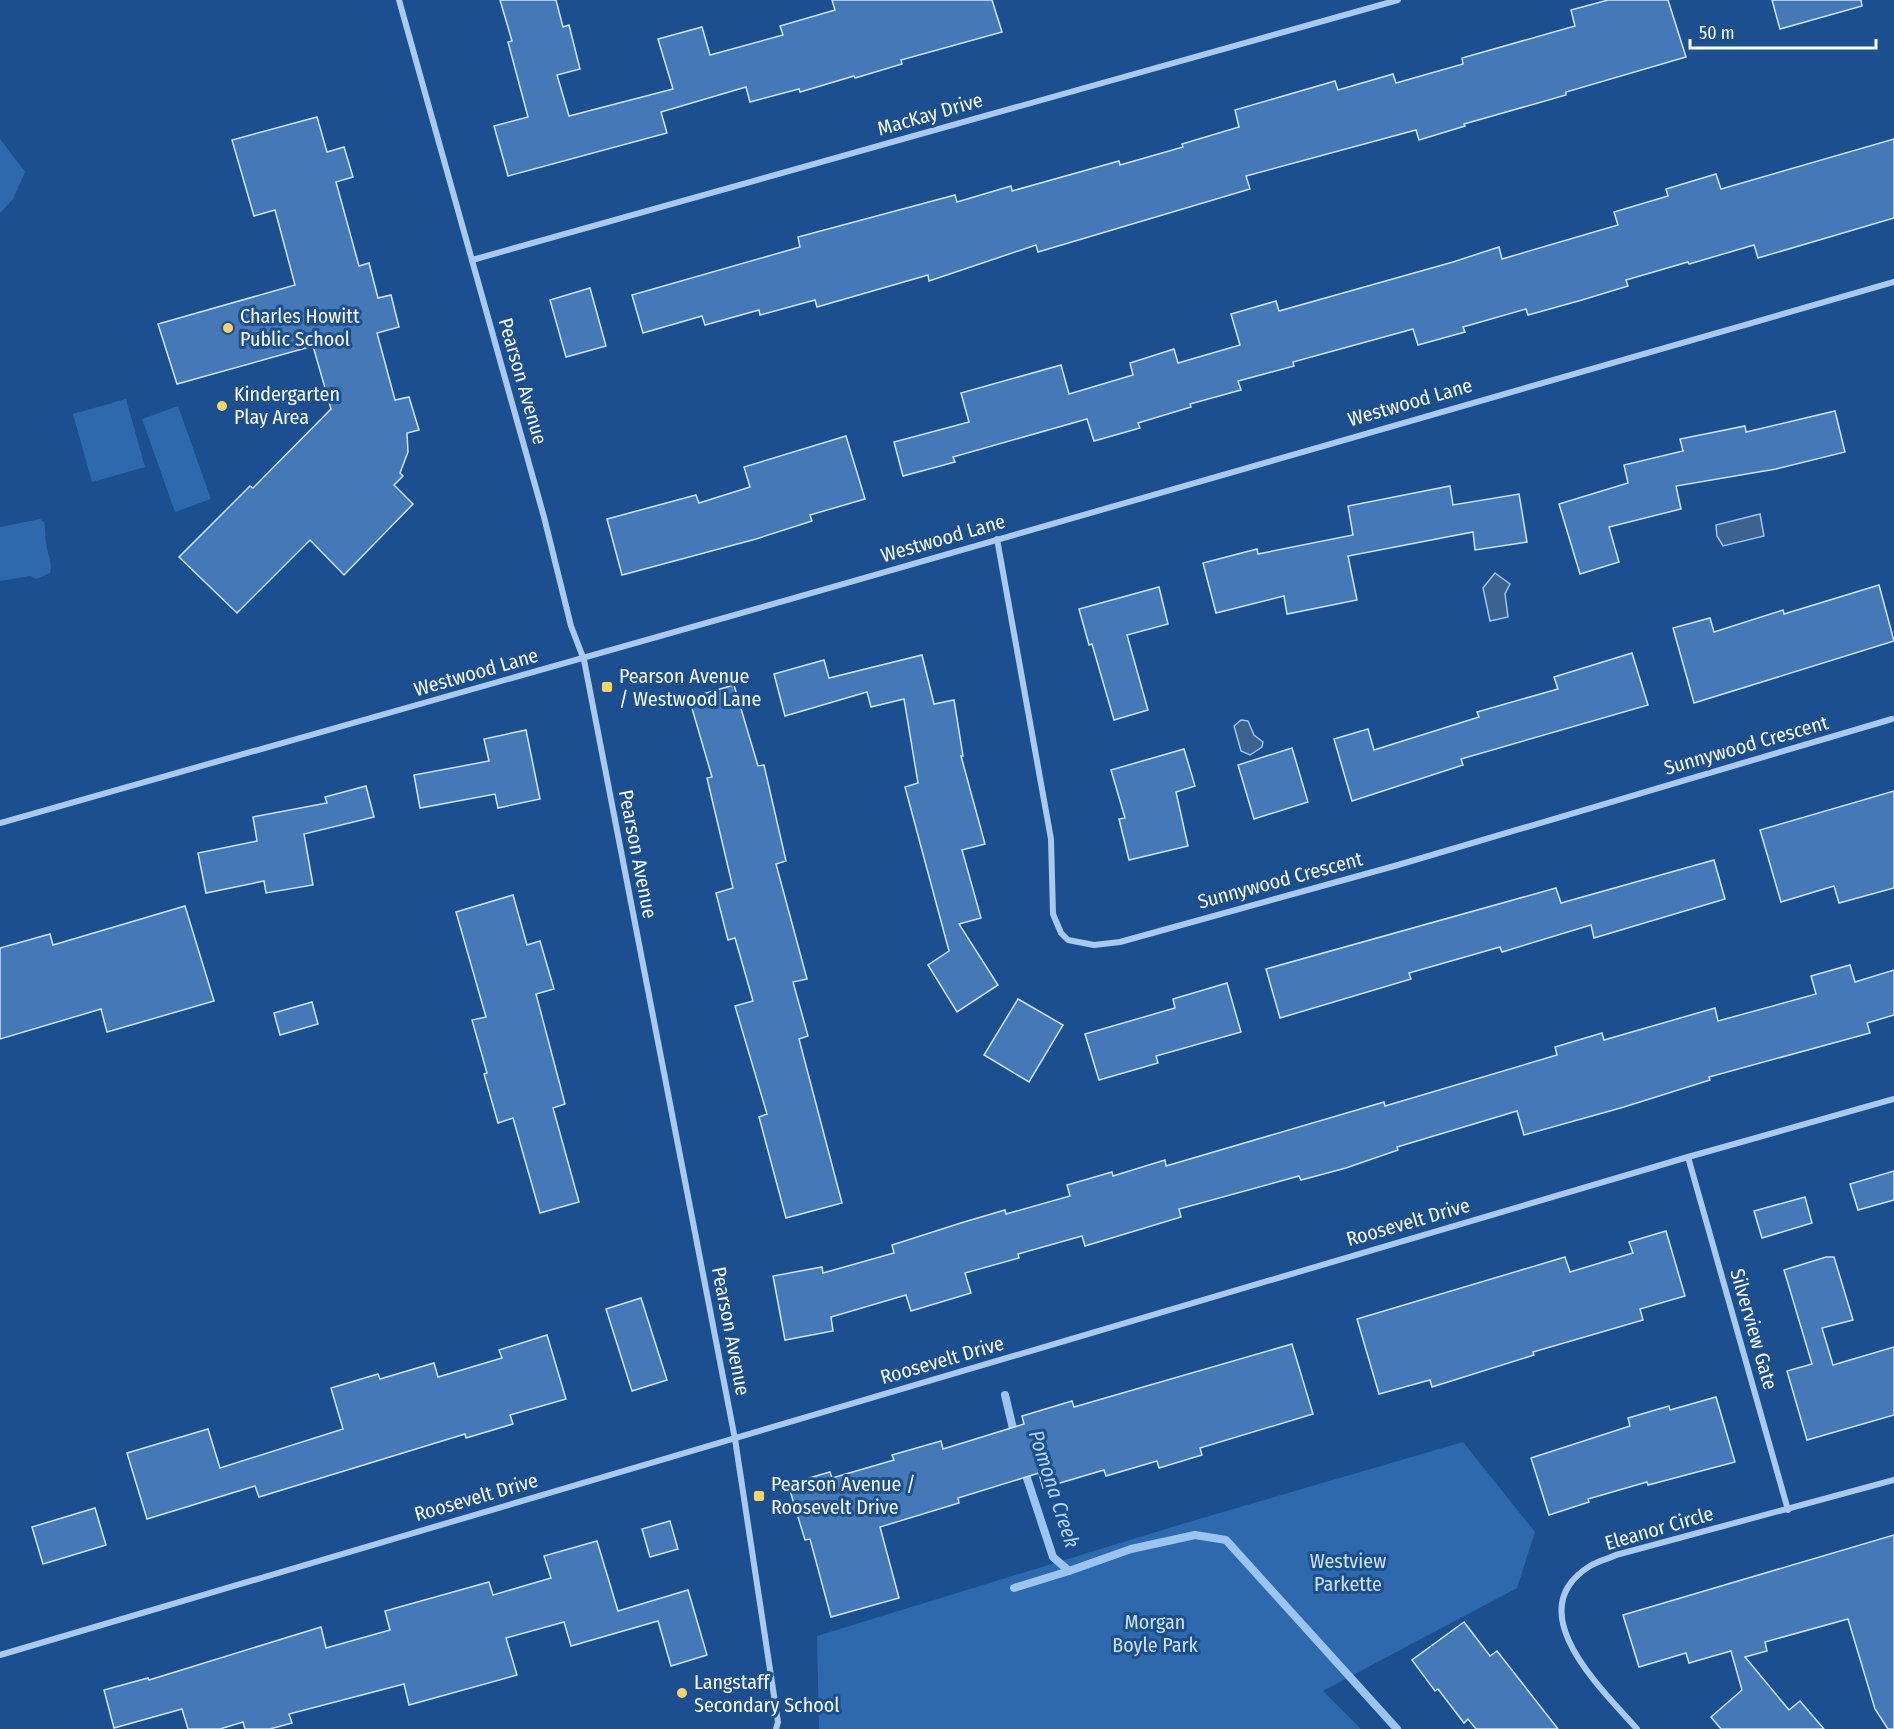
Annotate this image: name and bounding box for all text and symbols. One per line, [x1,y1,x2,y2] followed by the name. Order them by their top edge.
[1690,12,1876,50] scale bar
[1699,22,1735,44] text: 50 m
[875,88,985,140] street label: MacKay Drive
[240,304,360,351] place label: Charles Howitt Public School
[493,315,553,447] street label: Pearson Avenue
[221,321,235,335] marker: Charles Howitt Public School
[1345,373,1475,431] street label: Westwood Lane
[234,382,340,429] place label: Kindergarten Play Area
[215,399,229,413] marker: Kindergarten Play Area
[878,509,1008,567] street label: Westwood Lane
[411,643,541,701] street label: Westwood Lane
[619,664,761,711] place label: Pearson Avenue / Westwood Lane
[600,680,614,694] marker: Pearson Avenue / Westwood Lane
[1661,710,1831,780] street label: Sunnywood Crescent
[614,788,662,920] street label: Pearson Avenue
[1195,846,1365,914] street label: Sunnywood Crescent
[1343,1193,1473,1251] street label: Roosevelt Drive
[707,1265,755,1397] street label: Pearson Avenue
[1725,1266,1783,1392] street label: Silverview Gate
[877,1331,1007,1389] street label: Roosevelt Drive
[1023,1427,1085,1551] water label: Pomona Creek
[411,1468,541,1526] street label: Roosevelt Drive
[771,1472,916,1519] place label: Pearson Avenue / Roosevelt Drive
[752,1489,766,1503] marker: Pearson Avenue / Roosevelt Drive
[1602,1501,1716,1555] street label: Eleanor Circle
[1310,1549,1386,1596] park label: Westview Parkette
[1112,1610,1198,1657] park label: Morgan Boyle Park
[694,1670,840,1717] place label: Langstaff Secondary School
[675,1686,689,1700] marker: Langstaff Secondary School

